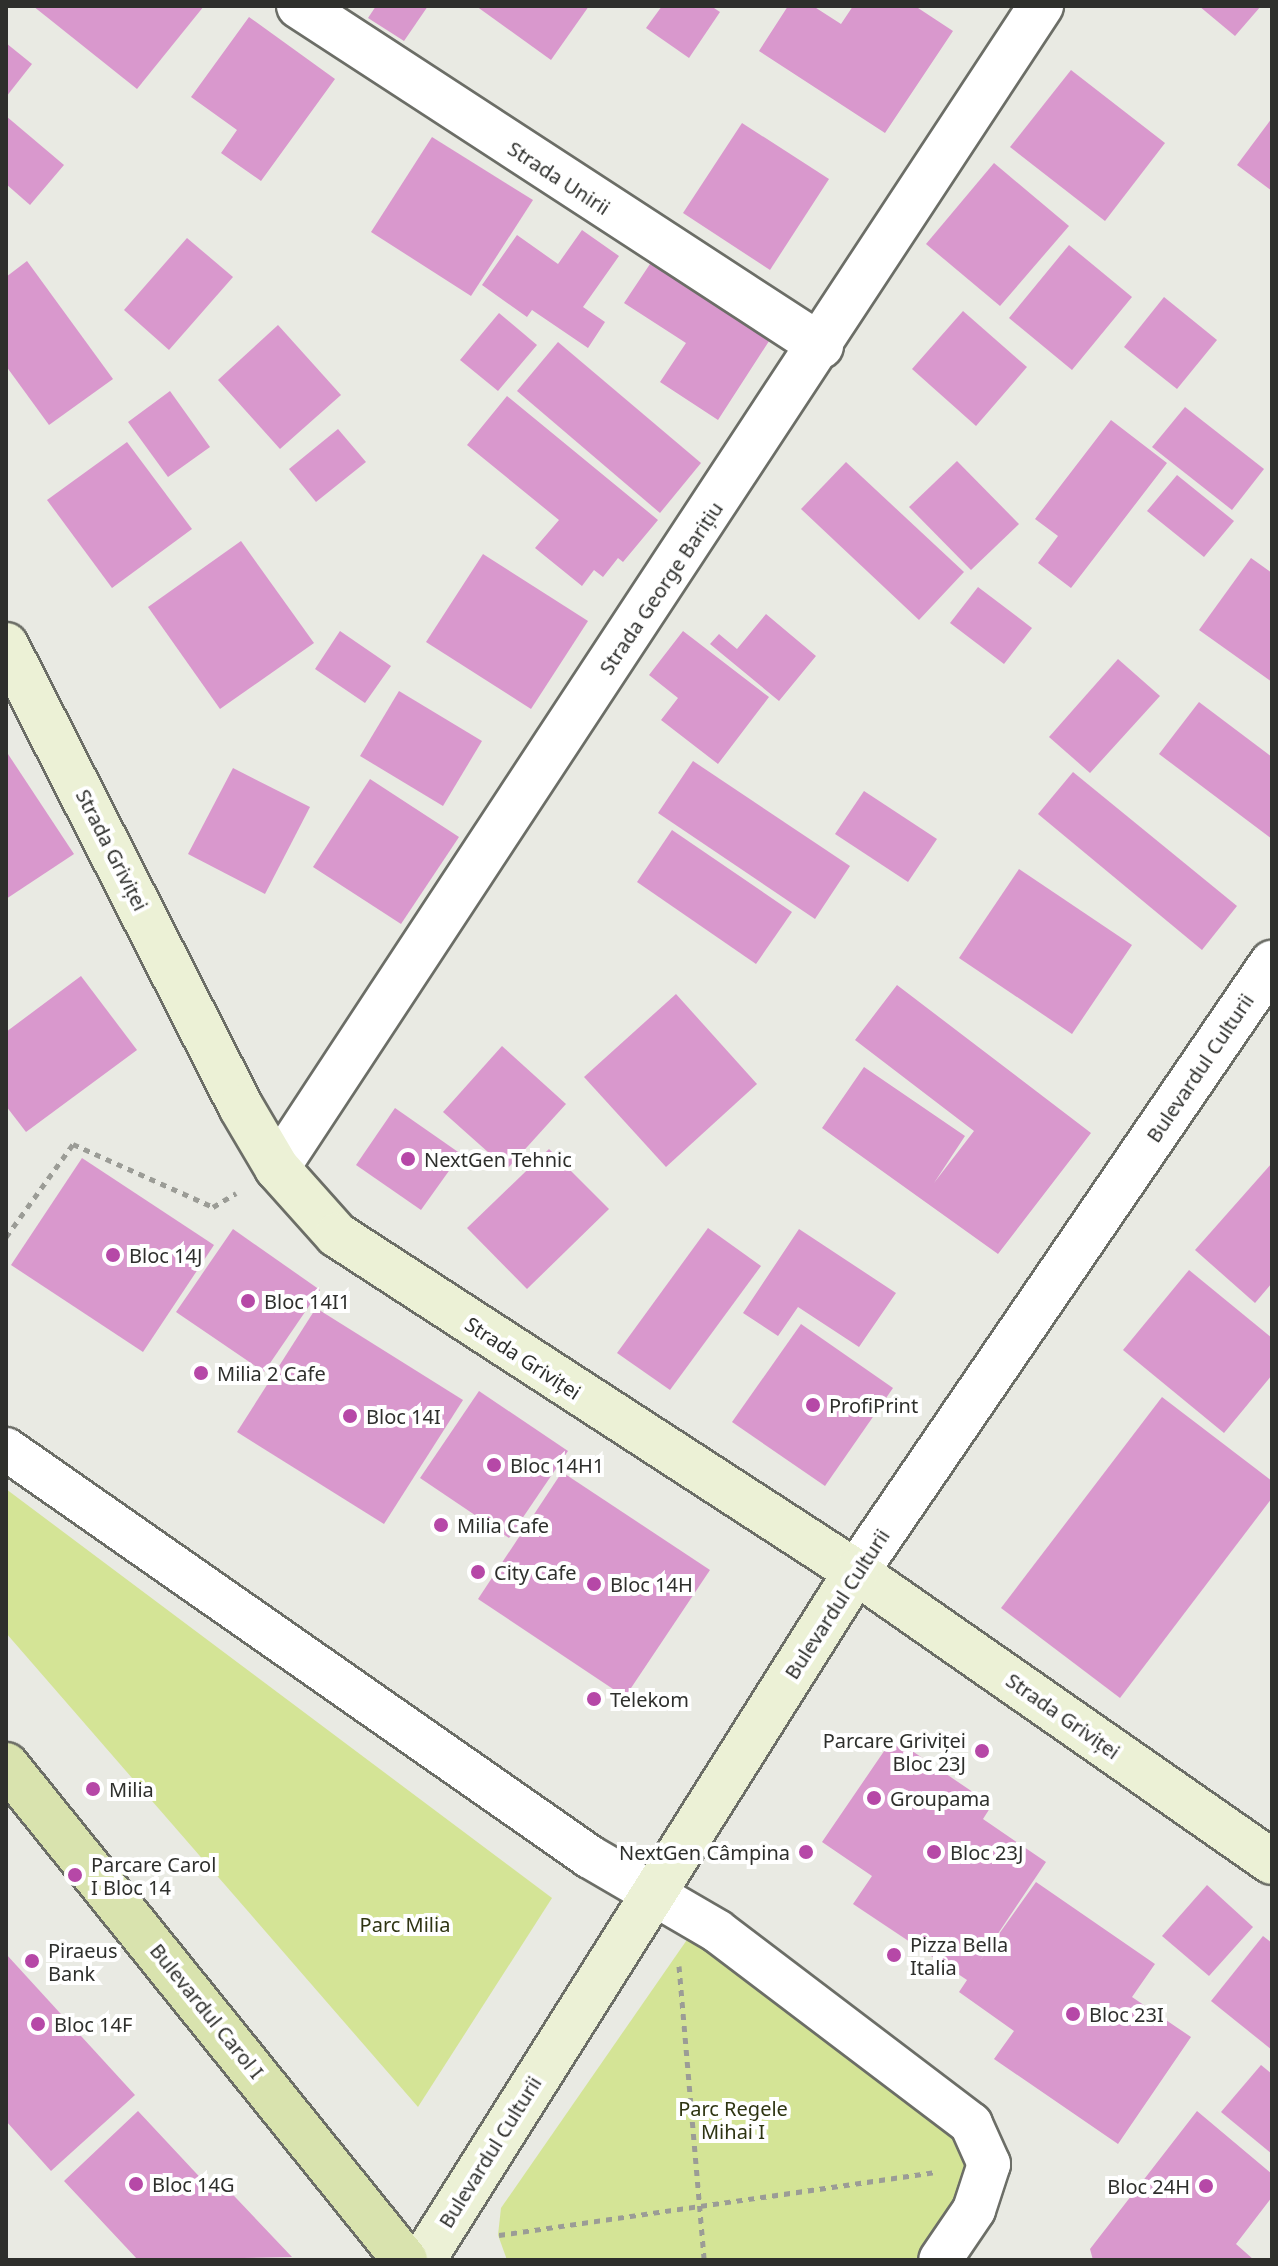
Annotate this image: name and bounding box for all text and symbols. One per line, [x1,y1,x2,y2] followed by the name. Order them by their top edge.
[504,136,614,220] street label: Strada Unirii
[594,497,728,679] street label: Strada George Barițiu
[71,785,153,915] street label: Strada Griviței
[1141,989,1259,1147] street label: Bulevardul Culturii
[424,1147,572,1171] place label: NextGen Tehnic
[399,1150,417,1168] marker: NextGen Tehnic
[129,1243,202,1267] place label: Bloc 14J
[104,1246,122,1264] marker: Bloc 14J
[264,1289,350,1313] place label: Bloc 14I1
[239,1292,257,1310] marker: Bloc 14I1
[461,1312,585,1404] street label: Strada Griviței
[217,1361,326,1385] place label: Milia 2 Cafe
[192,1364,210,1382] marker: Milia 2 Cafe
[829,1393,918,1417] place label: ProfiPrint
[804,1396,822,1414] marker: ProfiPrint
[366,1404,441,1428] place label: Bloc 14I
[341,1407,359,1425] marker: Bloc 14I
[510,1453,604,1477] place label: Bloc 14H1
[485,1456,503,1474] marker: Bloc 14H1
[457,1513,549,1537] place label: Milia Cafe
[432,1516,450,1534] marker: Milia Cafe
[780,1525,894,1683] street label: Bulevardul Culturii
[494,1560,576,1584] place label: City Cafe
[469,1563,487,1581] marker: City Cafe
[610,1572,693,1596] place label: Bloc 14H
[585,1575,603,1593] marker: Bloc 14H
[1002,1668,1124,1764] street label: Strada Griviței
[610,1687,689,1711] place label: Telekom
[585,1690,603,1708] marker: Telekom
[823,1728,966,1775] place label: Parcare Griviței Bloc 23J
[973,1742,991,1760] marker: Parcare Griviței Bloc 23J
[109,1777,154,1801] place label: Milia
[84,1780,102,1798] marker: Milia
[890,1786,990,1810] place label: Groupama
[865,1789,883,1807] marker: Groupama
[619,1840,790,1864] place label: NextGen Câmpina
[950,1840,1023,1864] place label: Bloc 23J
[797,1843,815,1861] marker: NextGen Câmpina
[925,1843,943,1861] marker: Bloc 23J
[91,1852,216,1899] place label: Parcare Carol I Bloc 14
[66,1866,84,1884] marker: Parcare Carol I Bloc 14
[360,1912,450,1936] park label: Parc Milia
[910,1932,1008,1979] place label: Pizza Bella Italia
[48,1938,118,1985] place label: Piraeus Bank
[145,1939,269,2083] street label: Bulevardul Carol I
[885,1946,903,1964] marker: Pizza Bella Italia
[23,1952,41,1970] marker: Piraeus Bank
[1089,2002,1164,2026] place label: Bloc 23I
[1064,2005,1082,2023] marker: Bloc 23I
[54,2012,132,2036] place label: Bloc 14F
[29,2015,47,2033] marker: Bloc 14F
[434,2072,546,2232] street label: Bulevardul Culturii
[678,2097,788,2144] park label: Parc Regele Mihai I
[152,2172,234,2196] place label: Bloc 14G
[1107,2174,1190,2198] place label: Bloc 24H
[127,2175,145,2193] marker: Bloc 14G
[1197,2177,1215,2195] marker: Bloc 24H

